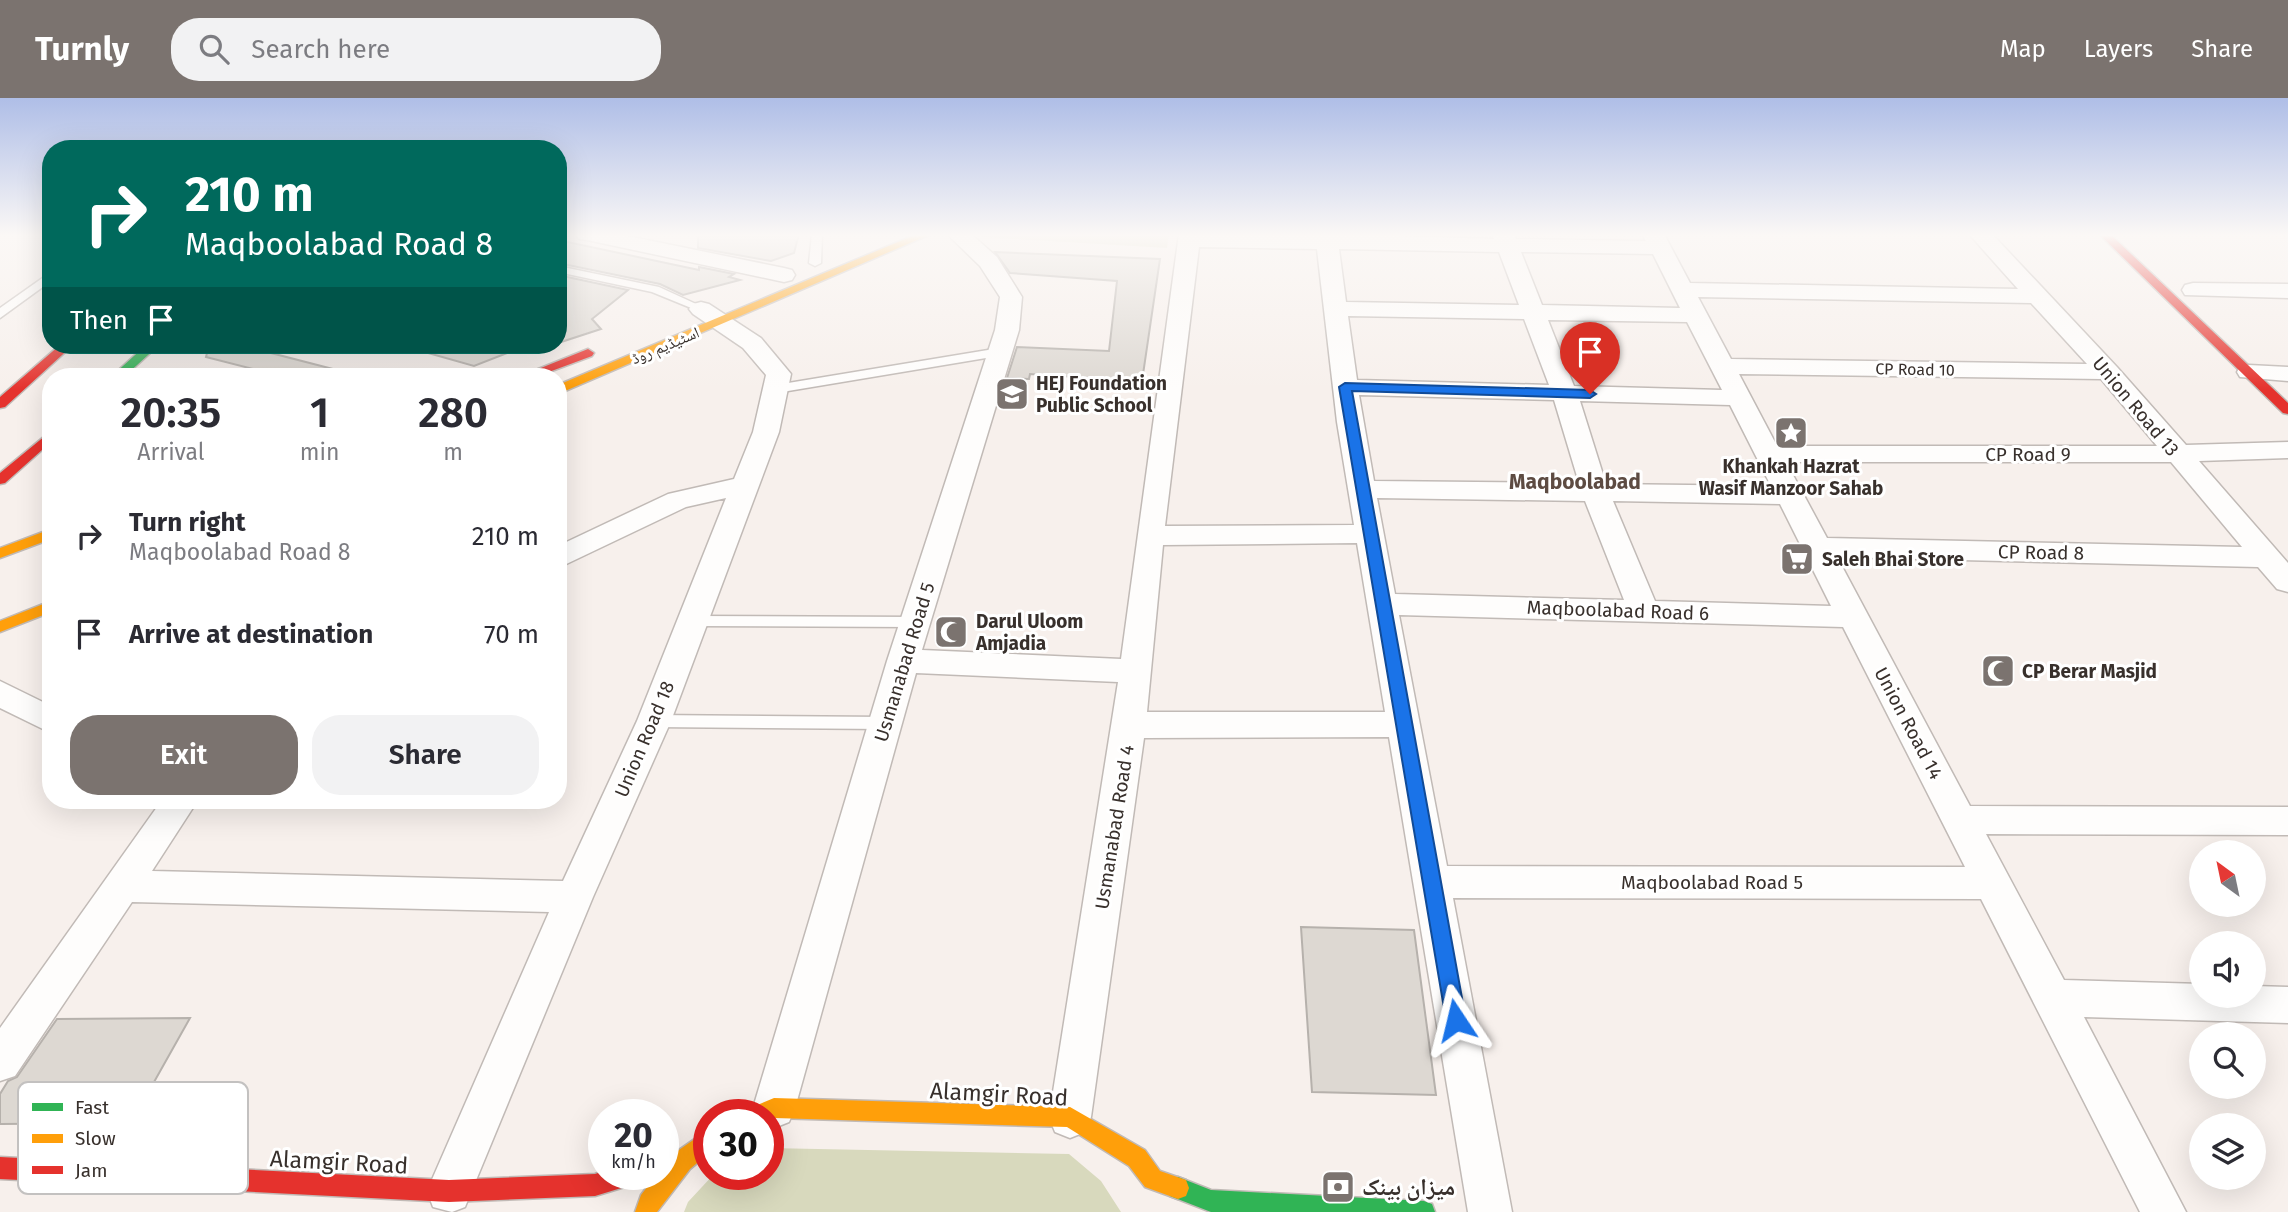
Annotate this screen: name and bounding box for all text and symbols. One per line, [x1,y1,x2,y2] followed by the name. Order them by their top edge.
[171,18,661,81] search box
[35,29,129,69] text: Turnly
[195,30,233,68] icon: search
[251,34,390,65] text: Search here
[2000,35,2046,63] text: Map
[2084,35,2153,63] text: Layers
[2191,35,2253,63] text: Share
[185,165,314,224] text: 210 m
[70,168,161,259] icon: right
[185,225,493,263] text: Maqboolabad Road 8
[142,301,180,339] icon: arrive
[70,305,128,336] text: Then
[1560,322,1620,394] pin
[628,323,702,369] street label: اسٹیڈیم روڈ
[1571,333,1609,371] icon: arrive
[2087,352,2184,461] street label: Union Road 13
[1875,359,1955,380] street label: CP Road 10
[1036,372,1167,417] place label: HEJ Foundation Public School
[993,375,1031,413] school or university icon: HEJ Foundation Public School
[121,388,221,438] text: 20:35
[310,388,329,438] text: 1
[418,388,488,438] text: 280
[1772,414,1810,452] place icon: Khankah Hazrat Wasif Manzoor Sahab
[137,438,205,466] text: Arrival
[300,438,339,466] text: min
[443,438,463,466] text: m
[1985,443,2071,466] street label: CP Road 9
[1699,455,1883,500] place label: Khankah Hazrat Wasif Manzoor Sahab
[1509,469,1641,495] district label: Maqboolabad
[129,507,246,538] text: Turn right
[70,517,108,555] icon: right
[472,521,539,552] text: 210 m
[129,538,350,566] text: Maqboolabad Road 8
[1778,540,1816,578] supermarket icon: Saleh Bhai Store
[1998,540,2084,565] street label: CP Road 8
[1822,548,1964,571] place label: Saleh Bhai Store
[869,580,940,745] street label: Usmanabad Road 5
[1526,596,1710,625] street label: Maqboolabad Road 6
[975,610,1083,655] place label: Darul Uloom Amjadia
[932,613,970,651] mosque icon: Darul Uloom Amjadia
[70,615,108,653] icon: arrive
[129,619,373,650] text: Arrive at destination
[484,619,539,650] text: 70 m
[1979,652,2017,690] mosque icon: CP Berar Masjid
[2022,660,2157,683] place label: CP Berar Masjid
[1869,663,1948,783] street label: Union Road 14
[610,678,679,801] street label: Union Road 18
[70,715,298,795] button: Exit
[312,715,539,795] button: Share
[1090,743,1139,911] street label: Usmanabad Road 4
[2189,840,2266,917] north arrow
[2189,840,2266,1190] map controls
[1621,871,1803,894] street label: Maqboolabad Road 5
[2189,931,2266,1008] button: sound
[1419,983,1493,1057] position arrow
[2189,1022,2266,1099] button: search
[929,1076,1069,1112] street label: Alamgir Road
[18,1082,248,1194] legend
[75,1096,109,1119] text: Fast
[693,1099,784,1190] speed limit sign: 30
[2189,1113,2266,1190] button: layers
[614,1114,653,1156] text: 20
[75,1127,116,1150] text: Slow
[269,1144,409,1180] street label: Alamgir Road
[611,1151,656,1173] text: km/h
[75,1159,107,1182] text: Jam
[1319,1168,1357,1206] bank icon: میزان بینک
[1362,1173,1455,1201] place label: میزان بینک

